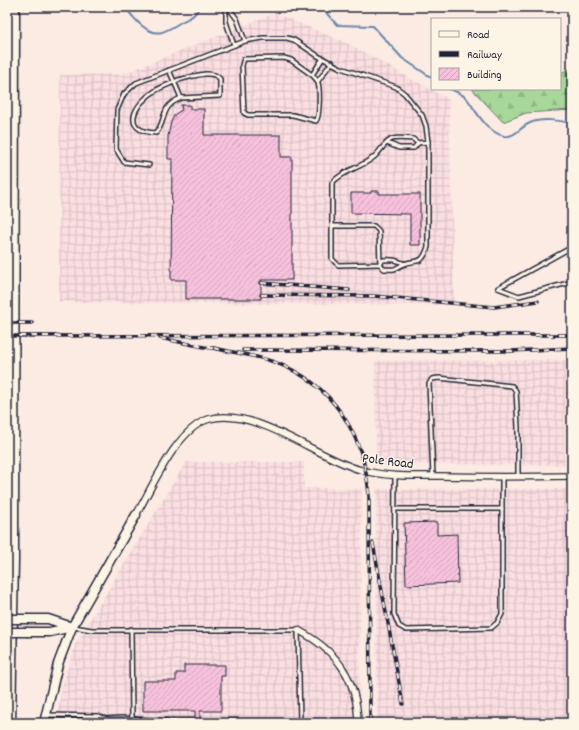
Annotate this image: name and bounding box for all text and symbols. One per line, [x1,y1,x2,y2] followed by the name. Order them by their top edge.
[431,18,561,90] legend
[467,27,489,44] text: Road
[467,47,503,64] text: Railway
[467,67,502,84] text: Building
[361,449,415,475] street label: Pole Road

